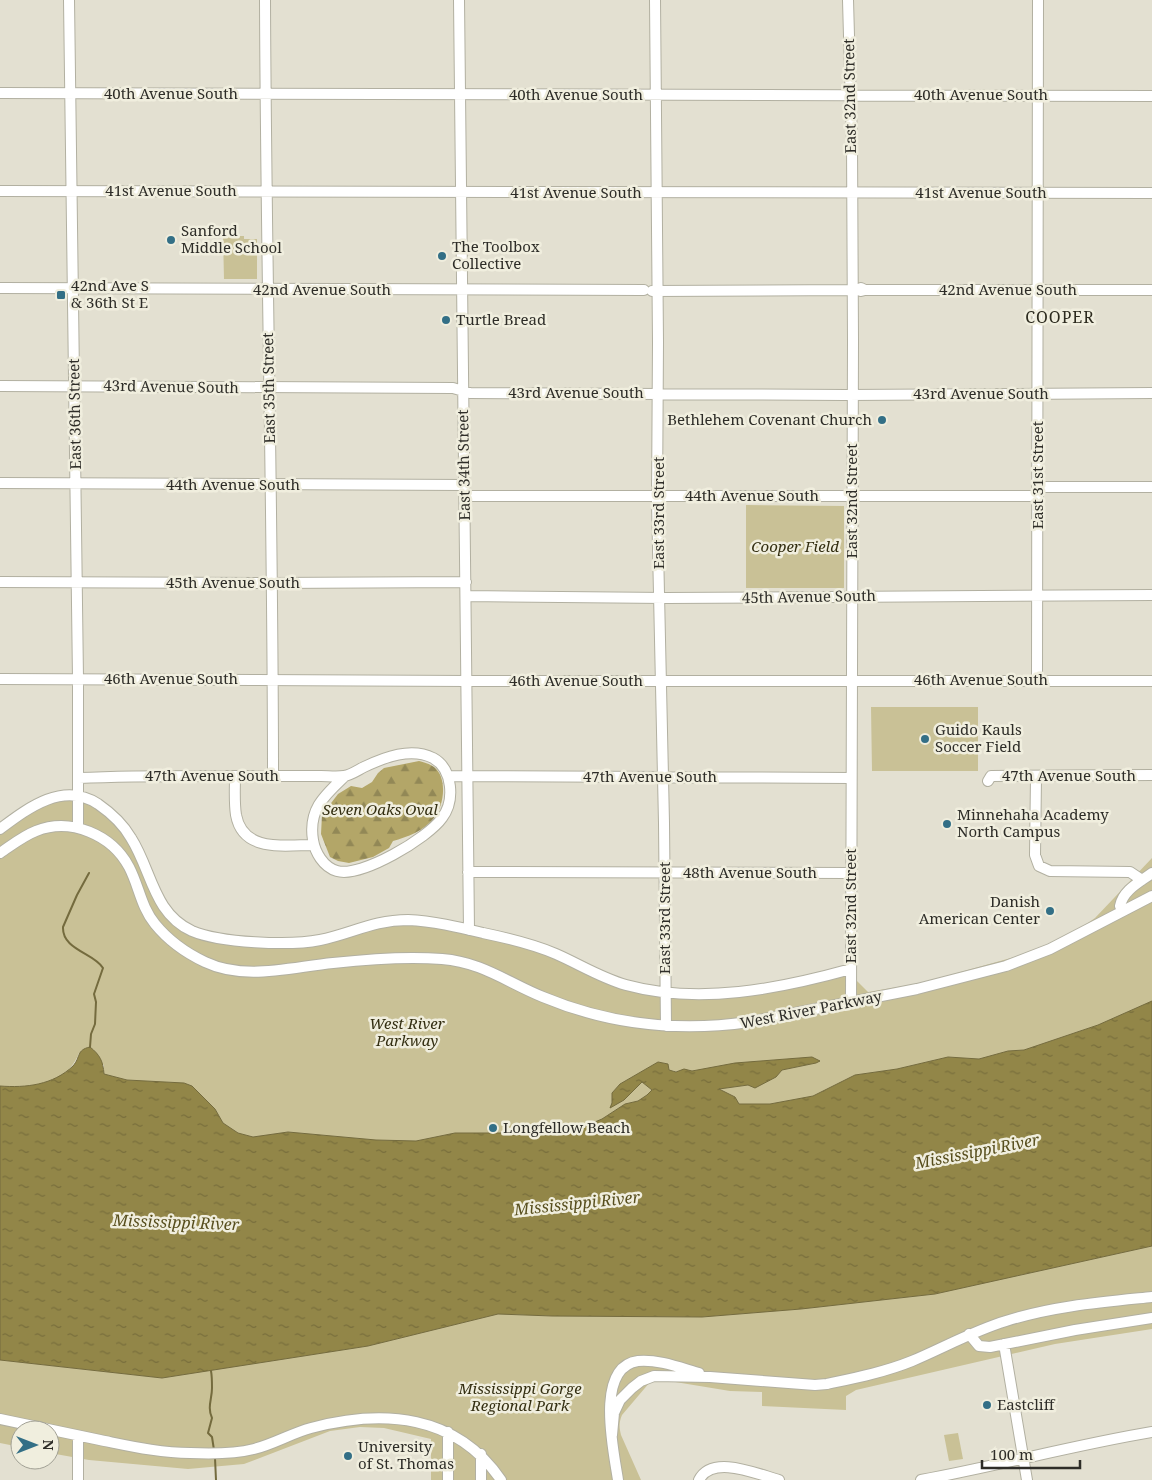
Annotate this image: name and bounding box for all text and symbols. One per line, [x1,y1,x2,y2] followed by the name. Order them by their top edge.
[838,38,860,154] street label: East 32nd Street
[104,83,239,103] street label: 40th Avenue South
[509,84,644,104] street label: 40th Avenue South
[914,84,1049,104] street label: 40th Avenue South
[105,180,237,200] street label: 41st Avenue South
[510,182,642,202] street label: 41st Avenue South
[915,182,1047,202] street label: 41st Avenue South
[181,220,282,257] place label: Sanford Middle School
[165,234,177,246] marker: Sanford Middle School
[452,236,540,273] place label: The Toolbox Collective
[436,250,448,262] marker: The Toolbox Collective
[71,275,149,312] place label: 42nd Ave S & 36th St E
[253,279,392,299] street label: 42nd Avenue South
[939,279,1078,299] street label: 42nd Avenue South
[55,289,67,301] marker: 42nd Ave S & 36th St E
[1025,306,1095,328] district label: COOPER
[456,309,546,329] place label: Turtle Bread
[440,314,452,326] marker: Turtle Bread
[257,332,279,444] street label: East 35th Street
[63,358,85,470] street label: East 36th Street
[103,375,239,397] street label: 43rd Avenue South
[508,382,644,402] street label: 43rd Avenue South
[913,383,1049,403] street label: 43rd Avenue South
[452,409,474,521] street label: East 34th Street
[667,409,872,429] place label: Bethlehem Covenant Church
[876,414,888,426] marker: Bethlehem Covenant Church
[1027,421,1047,529] street label: East 31st Street
[841,443,861,559] street label: East 32nd Street
[648,457,668,569] street label: East 33rd Street
[166,474,301,494] street label: 44th Avenue South
[685,485,820,505] street label: 44th Avenue South
[751,536,839,556] park label: Cooper Field
[166,572,301,592] street label: 45th Avenue South
[742,585,877,607] street label: 45th Avenue South
[104,668,239,688] street label: 46th Avenue South
[914,669,1049,689] street label: 46th Avenue South
[509,670,644,690] street label: 46th Avenue South
[935,719,1022,756] place label: Guido Kauls Soccer Field
[919,733,931,745] marker: Guido Kauls Soccer Field
[145,765,280,785] street label: 47th Avenue South
[1002,765,1137,785] street label: 47th Avenue South
[583,766,718,786] street label: 47th Avenue South
[322,799,438,819] park label: Seven Oaks Oval
[957,804,1109,841] place label: Minnehaha Academy North Campus
[941,818,953,830] marker: Minnehaha Academy North Campus
[840,848,860,964] street label: East 32nd Street
[654,862,674,974] street label: East 33rd Street
[683,862,818,882] street label: 48th Avenue South
[919,891,1040,928] place label: Danish American Center
[1044,905,1056,917] marker: Danish American Center
[738,985,884,1033] street label: West River Parkway
[369,1013,446,1050] park label: West River Parkway
[503,1117,631,1137] place label: Longfellow Beach
[487,1122,499,1134] marker: Longfellow Beach
[912,1128,1042,1174] water label: Mississippi River
[512,1185,641,1221] water label: Mississippi River
[112,1209,240,1235] water label: Mississippi River
[457,1378,582,1415] park label: Mississippi Gorge Regional Park
[997,1394,1056,1414] place label: Eastcliff
[981,1399,993,1411] marker: Eastcliff
[10,1420,60,1470] north arrow
[358,1436,454,1473] place label: University of St. Thomas
[982,1438,1080,1470] scale bar
[39,1439,58,1451] text: N
[990,1444,1033,1464] text: 100 m
[342,1450,354,1462] marker: University of St. Thomas

